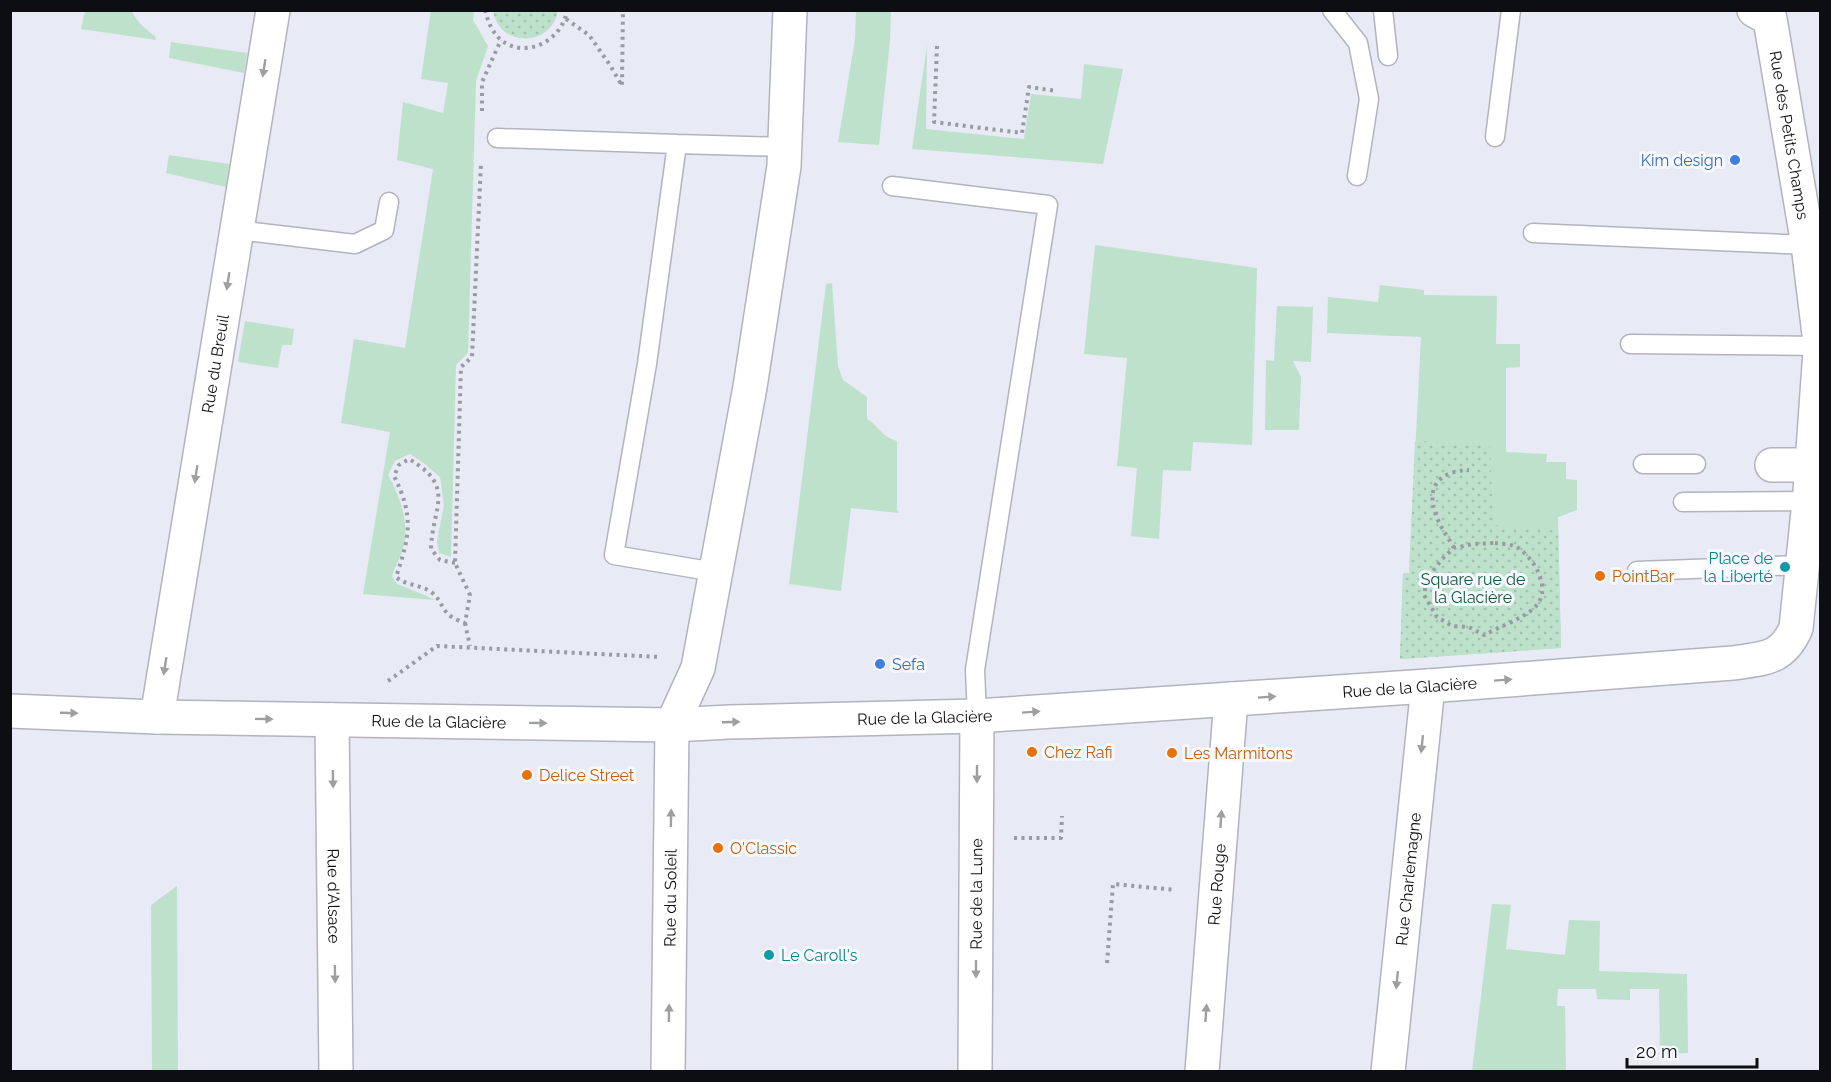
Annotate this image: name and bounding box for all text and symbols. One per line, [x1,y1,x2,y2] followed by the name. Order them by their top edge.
[1766,49,1813,221] street label: Rue des Petits Champs
[259,59,268,78] one-way arrow
[1641,151,1723,170] place label: Kim design
[1728,153,1742,167] marker: Kim design
[224,272,233,291] one-way arrow
[198,312,233,414] street label: Rue du Breuil
[192,464,201,483] one-way arrow
[1704,549,1773,586] place label: Place de la Liberté
[1778,560,1792,574] marker: Place de la Liberté
[1612,567,1675,586] place label: PointBar
[1593,569,1607,583] marker: PointBar
[1421,570,1525,607] park label: Square rue de la Glacière
[892,655,925,674] place label: Sefa
[160,657,169,676] one-way arrow
[873,657,887,671] marker: Sefa
[1342,673,1478,701] street label: Rue de la Glacière
[1494,675,1513,684] one-way arrow
[1258,692,1277,702] one-way arrow
[857,706,993,728] street label: Rue de la Glacière
[1021,708,1040,717] one-way arrow
[59,709,78,718] one-way arrow
[371,711,506,732] street label: Rue de la Glacière
[254,714,273,724] one-way arrow
[721,717,740,726] one-way arrow
[528,718,547,728] one-way arrow
[1417,735,1427,754] one-way arrow
[1044,743,1113,762] place label: Chez Rafi
[1184,744,1293,763] place label: Les Marmitons
[1025,745,1039,759] marker: Chez Rafi
[1165,746,1179,760] marker: Les Marmitons
[972,765,982,784] one-way arrow
[539,766,635,785] place label: Delice Street
[520,768,534,782] marker: Delice Street
[328,769,338,788] one-way arrow
[666,809,676,828] one-way arrow
[1217,809,1226,828] one-way arrow
[1392,811,1424,947] street label: Rue Charlemagne
[966,838,986,950] street label: Rue de la Lune
[730,839,797,858] place label: O'Classic
[711,841,725,855] marker: O'Classic
[1204,843,1229,926] street label: Rue Rouge
[324,848,344,944] street label: Rue d'Alsace
[660,848,680,947] street label: Rue du Soleil
[781,946,858,965] place label: Le Caroll's
[762,948,776,962] marker: Le Caroll's
[971,960,981,979] one-way arrow
[330,964,340,983] one-way arrow
[1393,971,1402,990] one-way arrow
[664,1004,674,1023] one-way arrow
[1202,1004,1211,1023] one-way arrow
[1627,1031,1758,1069] scale bar
[1636,1041,1678,1062] text: 20 m

